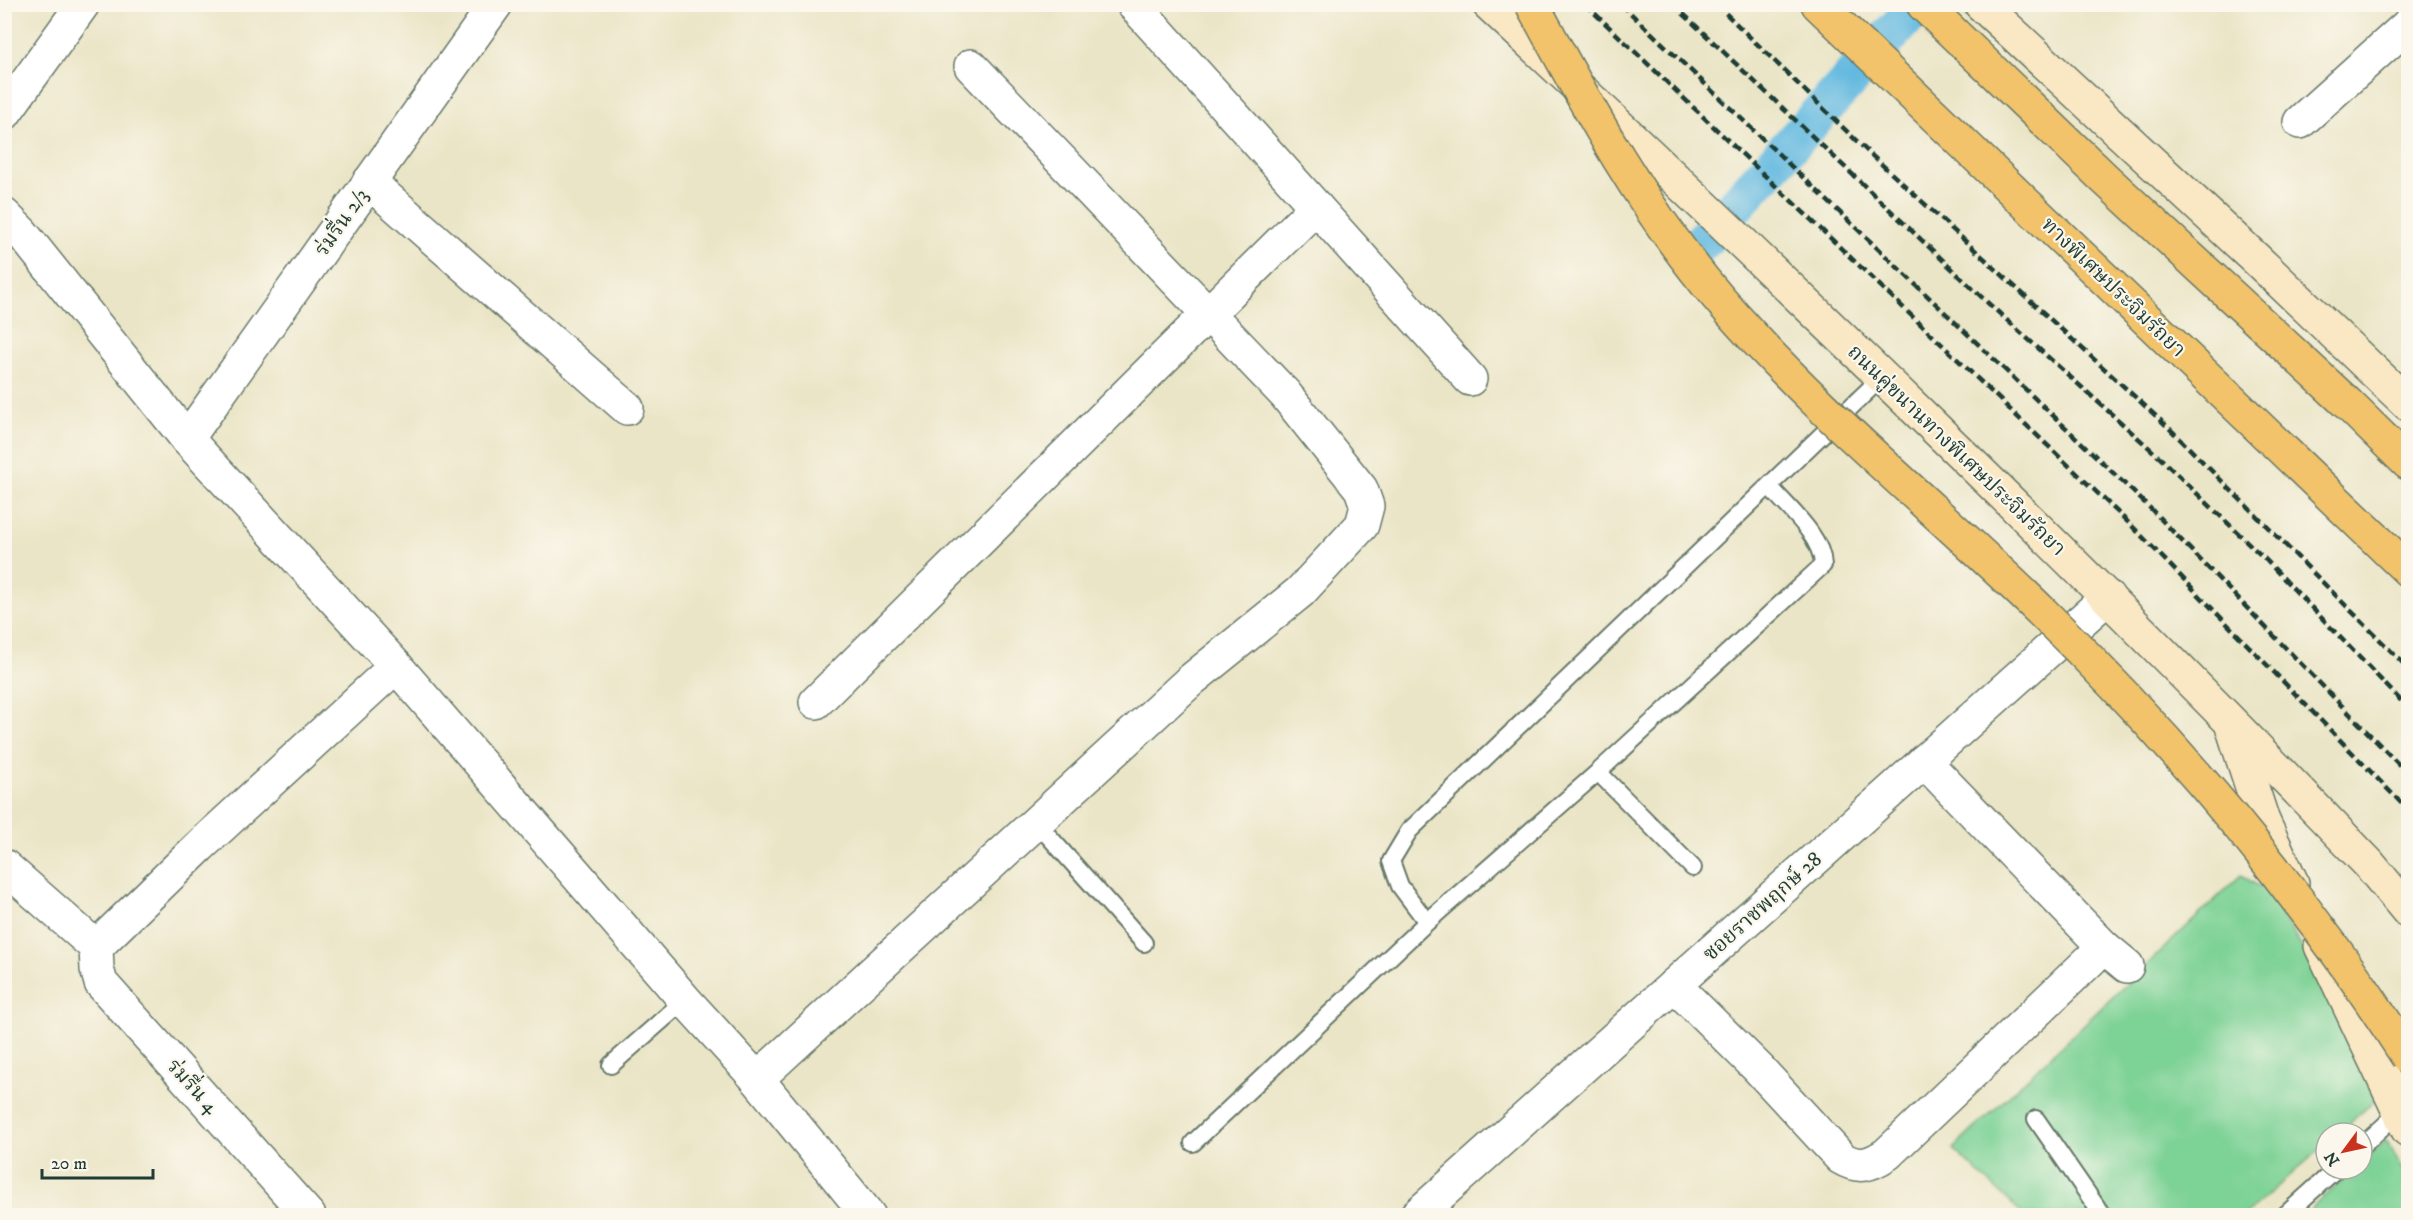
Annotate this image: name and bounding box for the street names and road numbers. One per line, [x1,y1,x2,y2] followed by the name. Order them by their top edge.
[306,181,375,262] street label: ร่มรื่น 2/3
[2036,212,2191,363] street label: ทางพิเศษประจิมรัถยา
[1842,339,2071,562] street label: ถนนคู่ขนานทางพิเศษประจิมรัถยา
[1697,846,1827,967] street label: ซอยราชพฤกษ์ 28
[161,1051,227,1120] street label: ร่มรื่น 4

